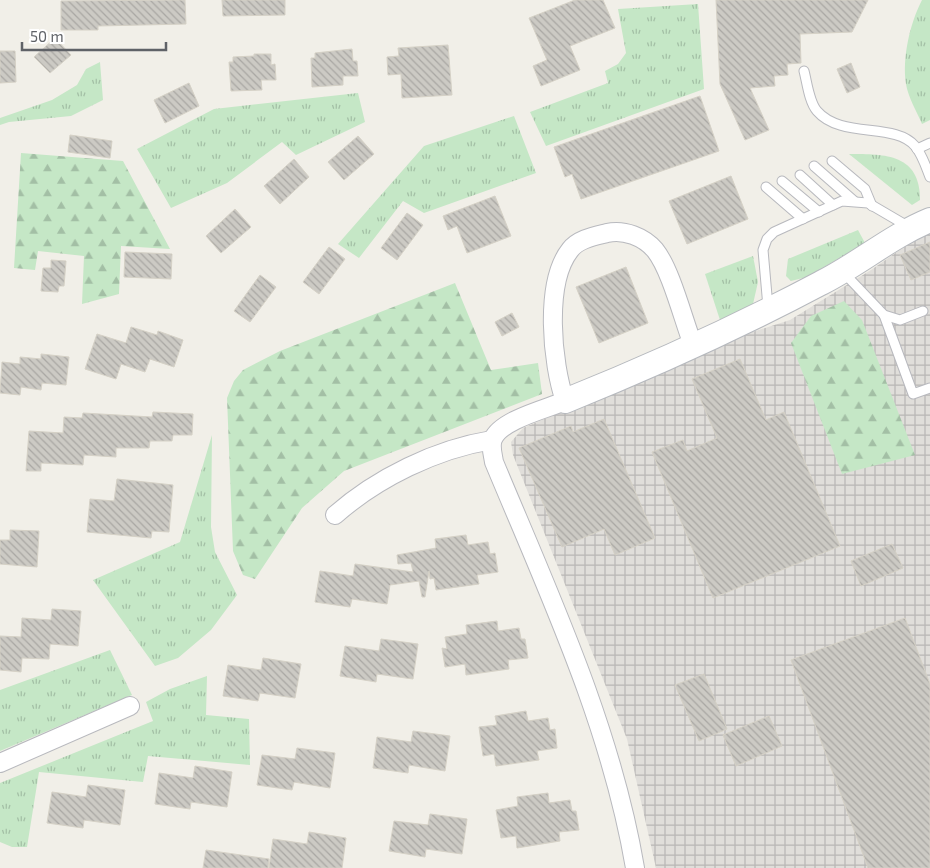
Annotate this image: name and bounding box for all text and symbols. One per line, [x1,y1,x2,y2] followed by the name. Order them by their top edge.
[22,20,166,52] scale bar
[30,27,64,45] text: 50 m

